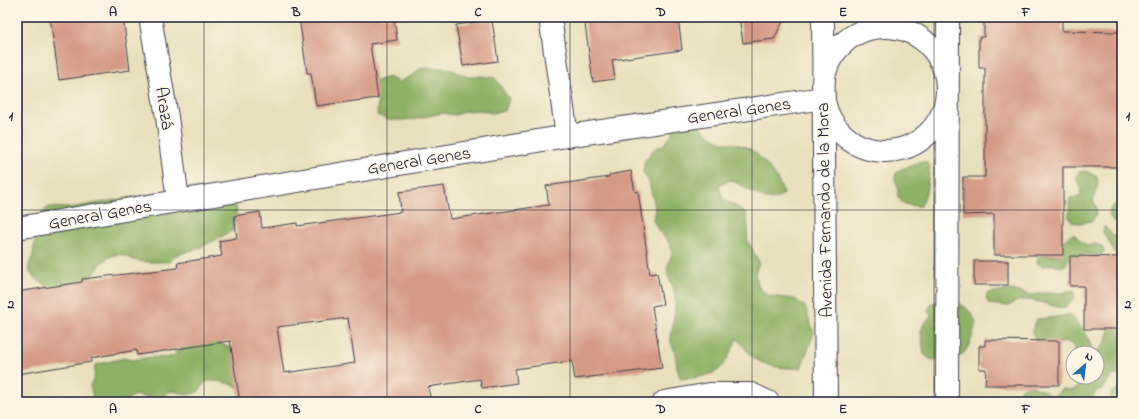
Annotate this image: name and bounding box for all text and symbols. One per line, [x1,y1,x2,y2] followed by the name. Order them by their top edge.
[109,3,117,22] text: A
[291,3,301,22] text: B
[474,3,482,22] text: C
[655,3,666,22] text: D
[839,3,847,22] text: E
[1021,3,1031,22] text: F
[147,85,179,132] street label: Arazá
[686,92,793,132] street label: General Genes
[811,102,841,318] street label: Avenida Fernando de la Mora
[9,107,14,126] text: 1
[1126,107,1131,126] text: 1
[366,141,473,183] street label: General Genes
[47,194,154,238] street label: General Genes
[7,295,15,314] text: 2
[1124,295,1132,314] text: 2
[1065,345,1105,385] north arrow
[1082,348,1096,366] text: N
[109,400,117,419] text: A
[291,400,301,419] text: B
[474,400,482,419] text: C
[655,400,666,419] text: D
[839,400,847,419] text: E
[1021,400,1031,419] text: F

